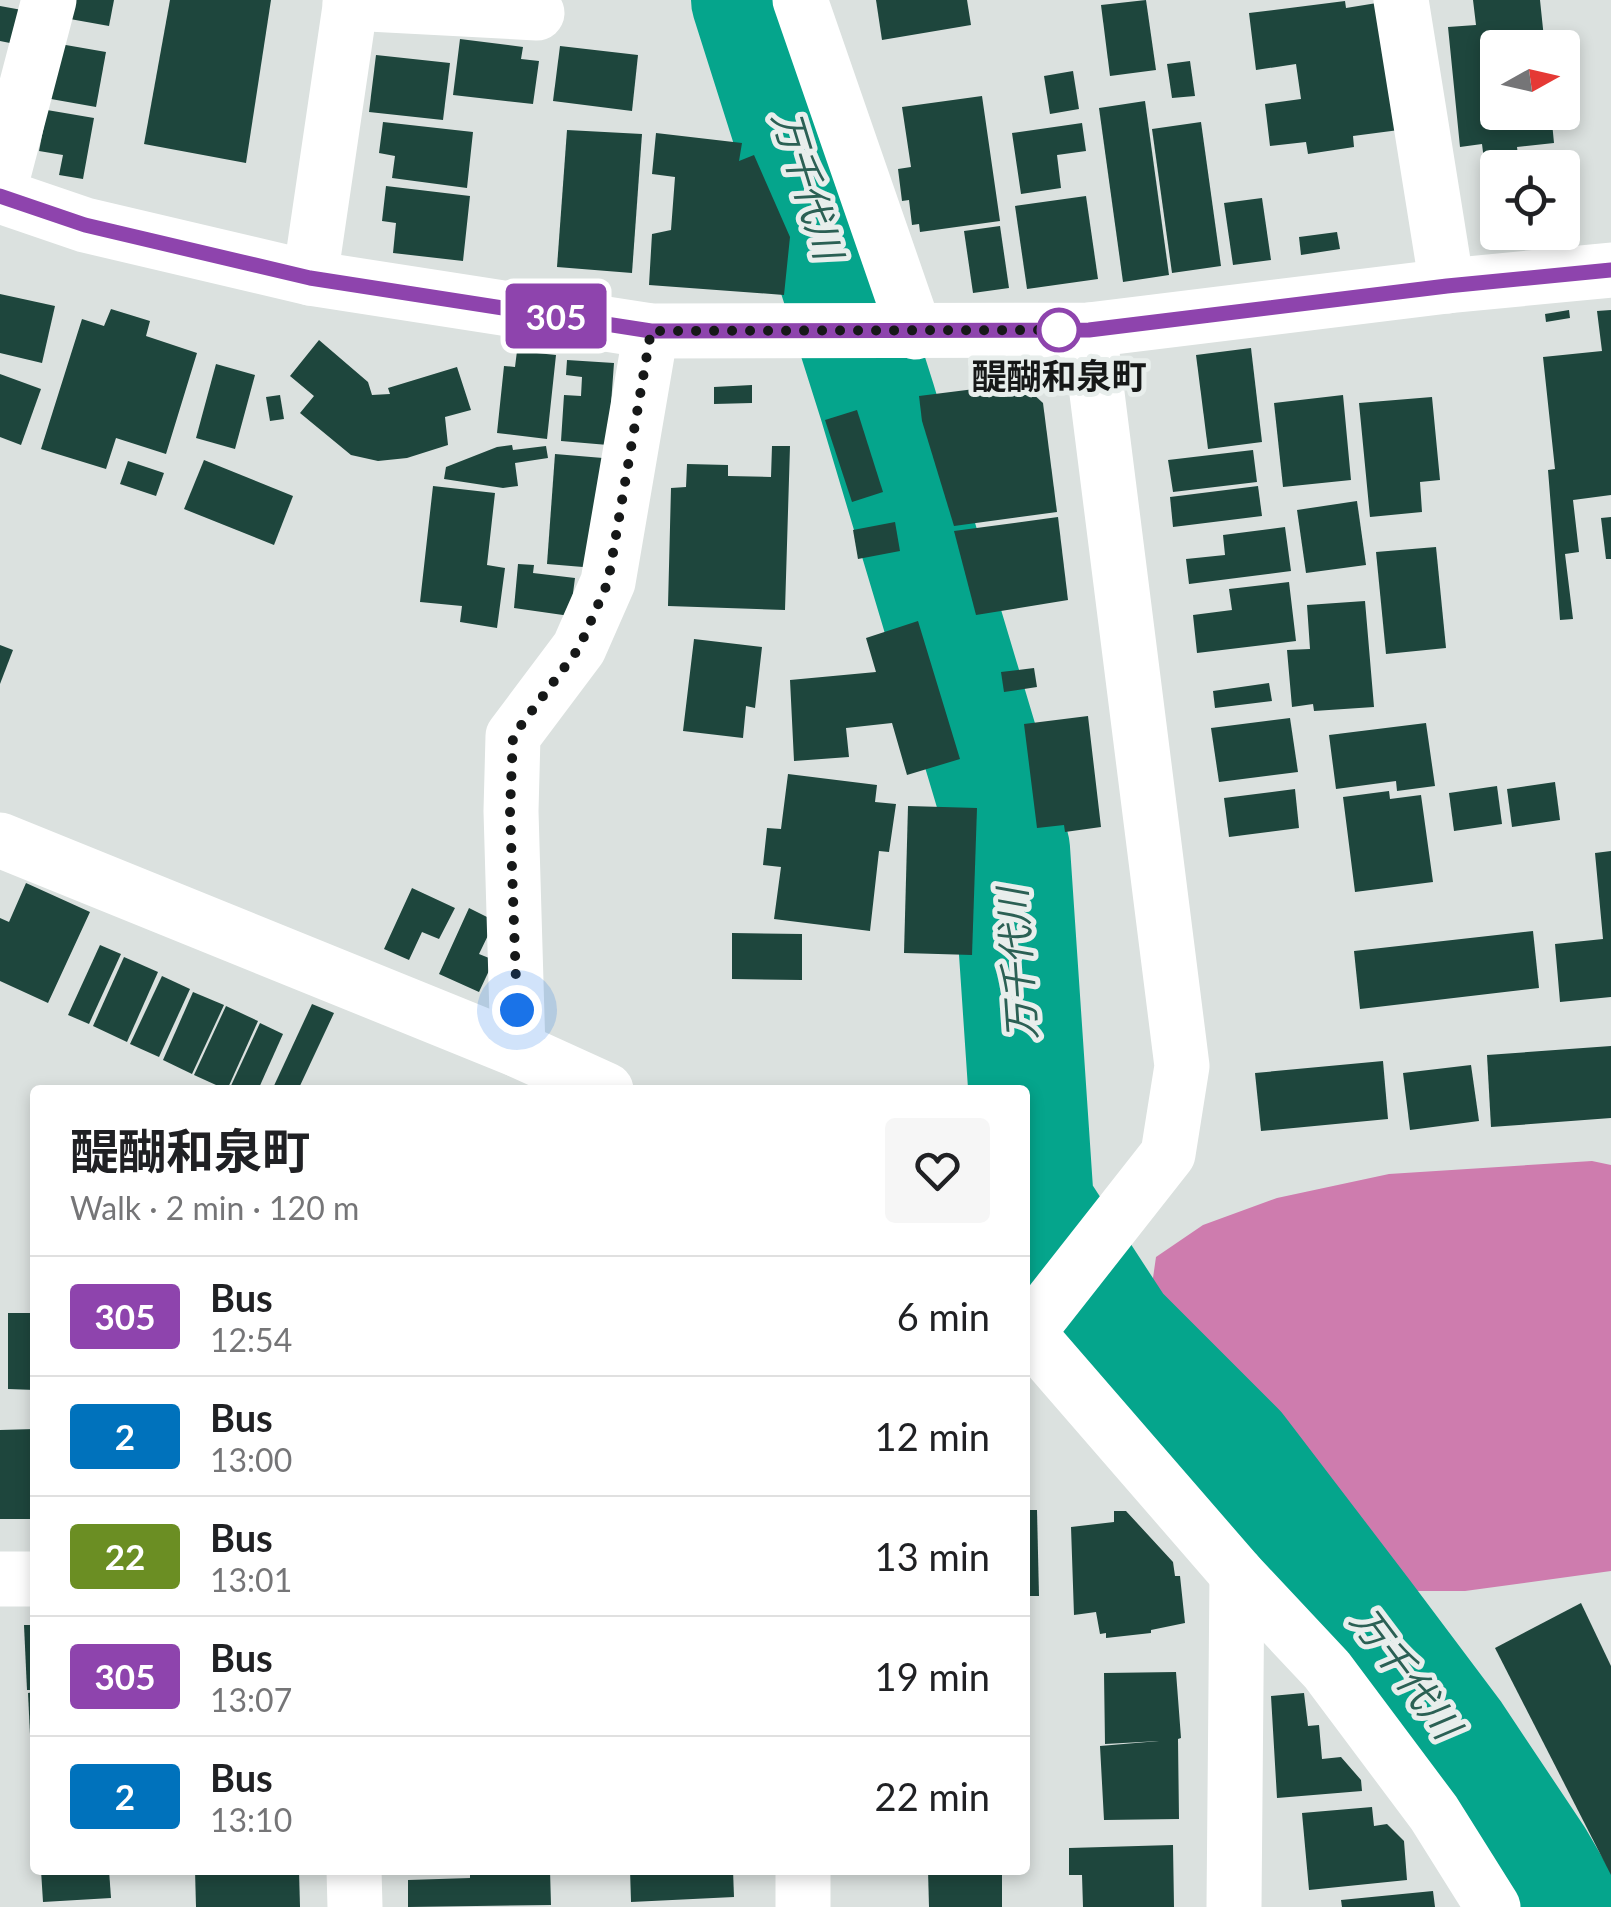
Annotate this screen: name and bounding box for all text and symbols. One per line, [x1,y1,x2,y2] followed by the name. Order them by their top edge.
[1480,30,1580,130] north arrow
[1480,30,1580,250] map controls
[765,105,854,268] water label: 万千代川
[1480,150,1580,250] button: locate
[498,284,614,348] line badge: 305
[526,295,586,337] text: 305
[1038,309,1080,351] marker: 醍醐和泉町
[971,354,1147,396] place label: 醍醐和泉町
[987,883,1044,1042] water label: 万千代川
[492,985,542,1035] your location
[885,1118,990,1223] button: heart
[70,1122,310,1179] text: 醍醐和泉町
[70,1188,359,1227] text: Walk · 2 min · 120 m
[210,1274,273,1320] text: Bus
[897,1293,990,1339] text: 6 min
[95,1295,155,1337] text: 305
[210,1320,292,1359] text: 12:54
[210,1394,273,1440] text: Bus
[875,1413,990,1459] text: 12 min
[115,1415,135,1457] text: 2
[210,1440,292,1479] text: 13:00
[210,1514,273,1560] text: Bus
[875,1533,990,1579] text: 13 min
[105,1535,145,1577] text: 22
[210,1560,292,1599] text: 13:01
[1342,1597,1473,1750] water label: 万千代川
[210,1634,273,1680] text: Bus
[875,1653,990,1699] text: 19 min
[95,1655,155,1697] text: 305
[210,1680,292,1719] text: 13:07
[210,1754,273,1800] text: Bus
[875,1773,990,1819] text: 22 min
[115,1775,135,1817] text: 2
[210,1800,292,1839] text: 13:10

